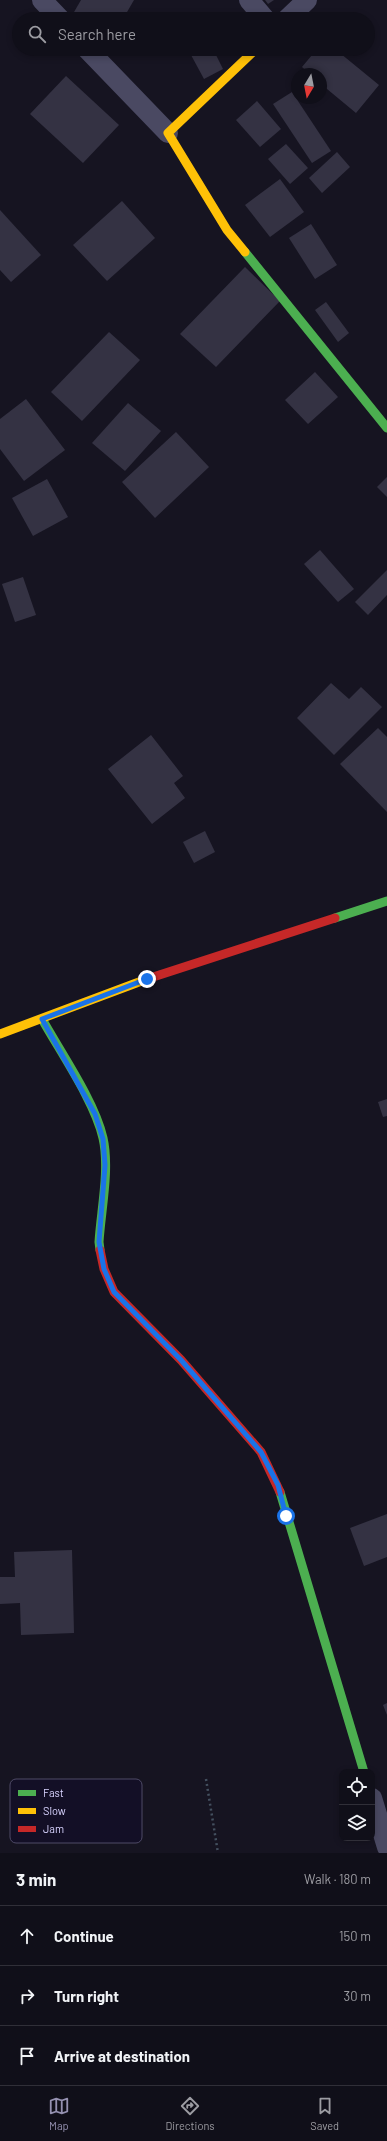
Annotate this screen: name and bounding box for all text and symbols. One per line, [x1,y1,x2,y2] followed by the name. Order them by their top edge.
[12,12,375,56] search box
[26,23,48,45] icon: search
[58,25,136,43] text: Search here
[291,68,327,104] north arrow
[138,970,156,988] route end
[277,1507,295,1525] route start
[339,1769,375,1841] map controls
[339,1769,375,1805] button: locate
[10,1779,142,1843] legend
[43,1786,64,1799] text: Fast
[43,1804,66,1817] text: Slow
[339,1805,375,1841] button: layers
[43,1822,64,1835] text: Jam
[16,1869,56,1889] text: 3 min
[304,1871,371,1887] text: Walk · 180 m
[16,1925,38,1947] icon: ahead
[54,1927,114,1945] text: Continue
[339,1928,371,1944] text: 150 m
[16,1985,38,2007] icon: right
[54,1987,119,2005] text: Turn right
[344,1988,371,2004] text: 30 m
[16,2045,38,2067] icon: arrive
[54,2047,190,2065] text: Arrive at destination
[48,2095,70,2132] tab: Map
[165,2095,215,2132] tab: Directions
[310,2095,339,2132] tab: Saved

